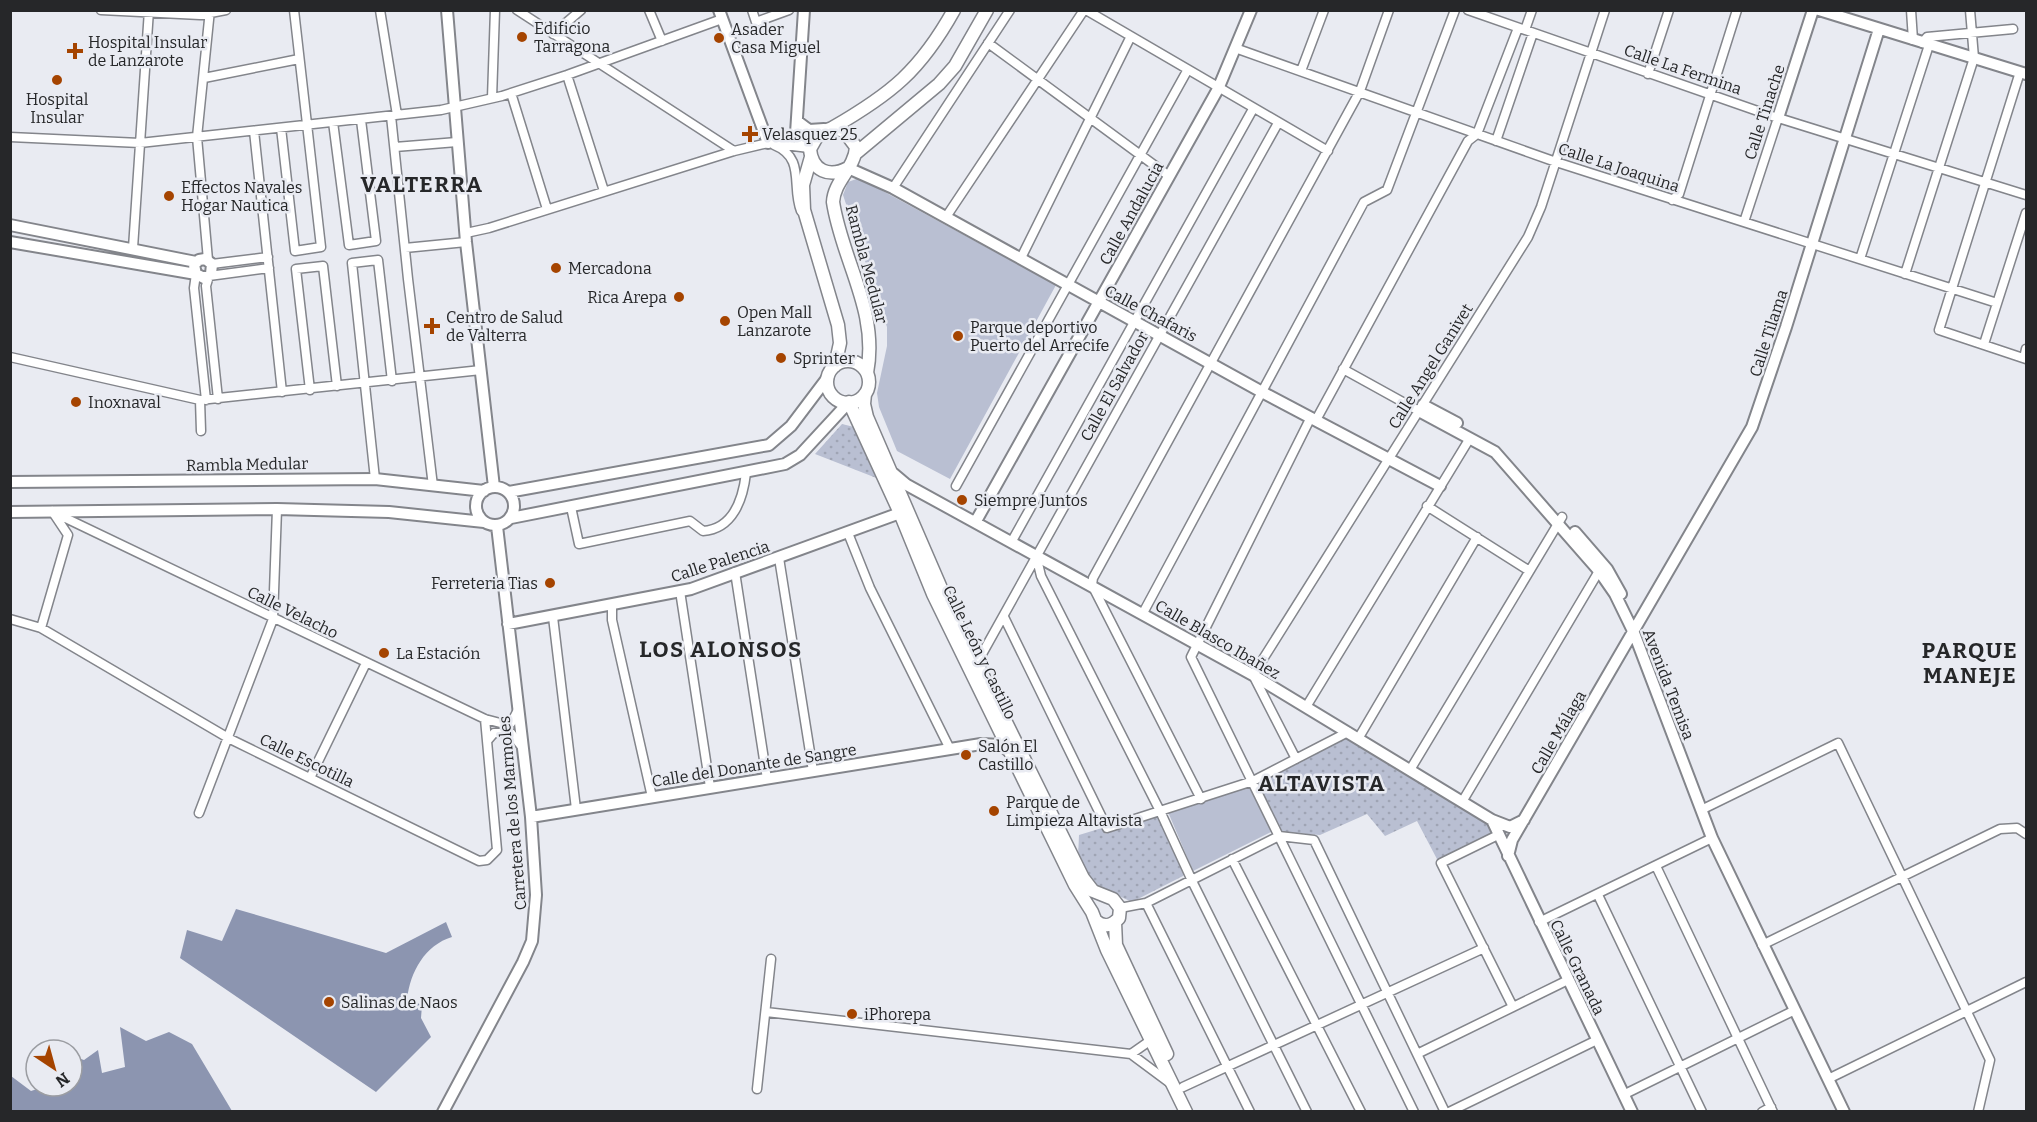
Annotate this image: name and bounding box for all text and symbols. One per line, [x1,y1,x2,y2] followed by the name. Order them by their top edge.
[534,19,610,56] place label: Edificio Tarragona
[731,20,821,57] place label: Asader Casa Miguel
[515,30,529,44] marker: Edificio Tarragona
[712,31,726,45] marker: Asader Casa Miguel
[88,33,207,70] place label: Hospital Insular de Lanzarote
[1621,40,1744,99] street label: Calle La Fermina
[66,42,84,60] marker: Hospital Insular de Lanzarote
[1740,62,1789,162] street label: Calle Tinache
[50,73,64,87] marker: Hospital Insular
[26,90,89,127] place label: Hospital Insular
[762,125,858,144] place label: Velasquez 25
[743,127,757,141] marker: Velasquez 25
[1556,139,1682,196] street label: Calle La Joaquina
[1095,158,1168,268] street label: Calle Andalucia
[360,171,484,198] district label: VALTERRA
[181,178,303,215] place label: Effectos Navales Hogar Nautica
[162,189,176,203] marker: Effectos Navales Hogar Nautica
[842,203,892,326] street label: Rambla Medular
[568,259,652,278] place label: Mercadona
[549,261,563,275] marker: Mercadona
[1101,281,1200,346] street label: Calle Chafaris
[1745,287,1792,379] street label: Calle Tilama
[587,288,667,307] place label: Rica Arepa
[672,290,686,304] marker: Rica Arepa
[1384,300,1477,432] street label: Calle Angel Ganivet
[737,303,813,340] place label: Open Mall Lanzarote
[446,308,564,345] place label: Centro de Salud de Valterra
[718,314,732,328] marker: Open Mall Lanzarote
[423,317,441,335] marker: Centro de Salud de Valterra
[970,318,1109,355] place label: Parque deportivo Puerto del Arrecife
[1076,328,1152,444] street label: Calle El Salvador
[951,329,965,343] marker: Parque deportivo Puerto del Arrecife
[793,349,855,368] place label: Sprinter
[774,351,788,365] marker: Sprinter
[88,393,161,412] place label: Inoxnaval
[69,395,83,409] marker: Inoxnaval
[186,454,308,475] street label: Rambla Medular
[974,491,1088,510] place label: Siempre Juntos
[955,493,969,507] marker: Siempre Juntos
[668,537,772,586] street label: Calle Palencia
[431,574,538,593] place label: Ferreteria Tias
[543,576,557,590] marker: Ferreteria Tias
[244,582,341,643] street label: Calle Velacho
[939,582,1020,722] street label: Calle León y Castillo
[1152,596,1284,683] street label: Calle Blasco Ibañez
[1639,626,1699,743] street label: Avenida Temisa
[639,636,803,663] district label: LOS ALONSOS
[1922,637,2018,689] district label: PARQUE MANEJE
[396,644,480,663] place label: La Estación
[377,646,391,660] marker: La Estación
[1527,687,1590,777] street label: Calle Málaga
[495,715,530,911] street label: Carretera de los Marmoles
[256,729,357,792] street label: Calle Escotilla
[978,737,1038,774] place label: Salón El Castillo
[650,740,858,791] street label: Calle del Donante de Sangre
[959,748,973,762] marker: Salón El Castillo
[1258,770,1386,797] district label: ALTAVISTA
[1006,793,1142,830] place label: Parque de Limpieza Altavista
[987,804,1001,818] marker: Parque de Limpieza Altavista
[1546,916,1609,1018] street label: Calle Granada
[341,993,458,1012] place label: Salinas de Naos
[322,995,336,1009] marker: Salinas de Naos
[864,1005,931,1024] place label: iPhorepa
[845,1007,859,1021] marker: iPhorepa
[24,1038,84,1098] north arrow
[52,1068,73,1091] text: N

